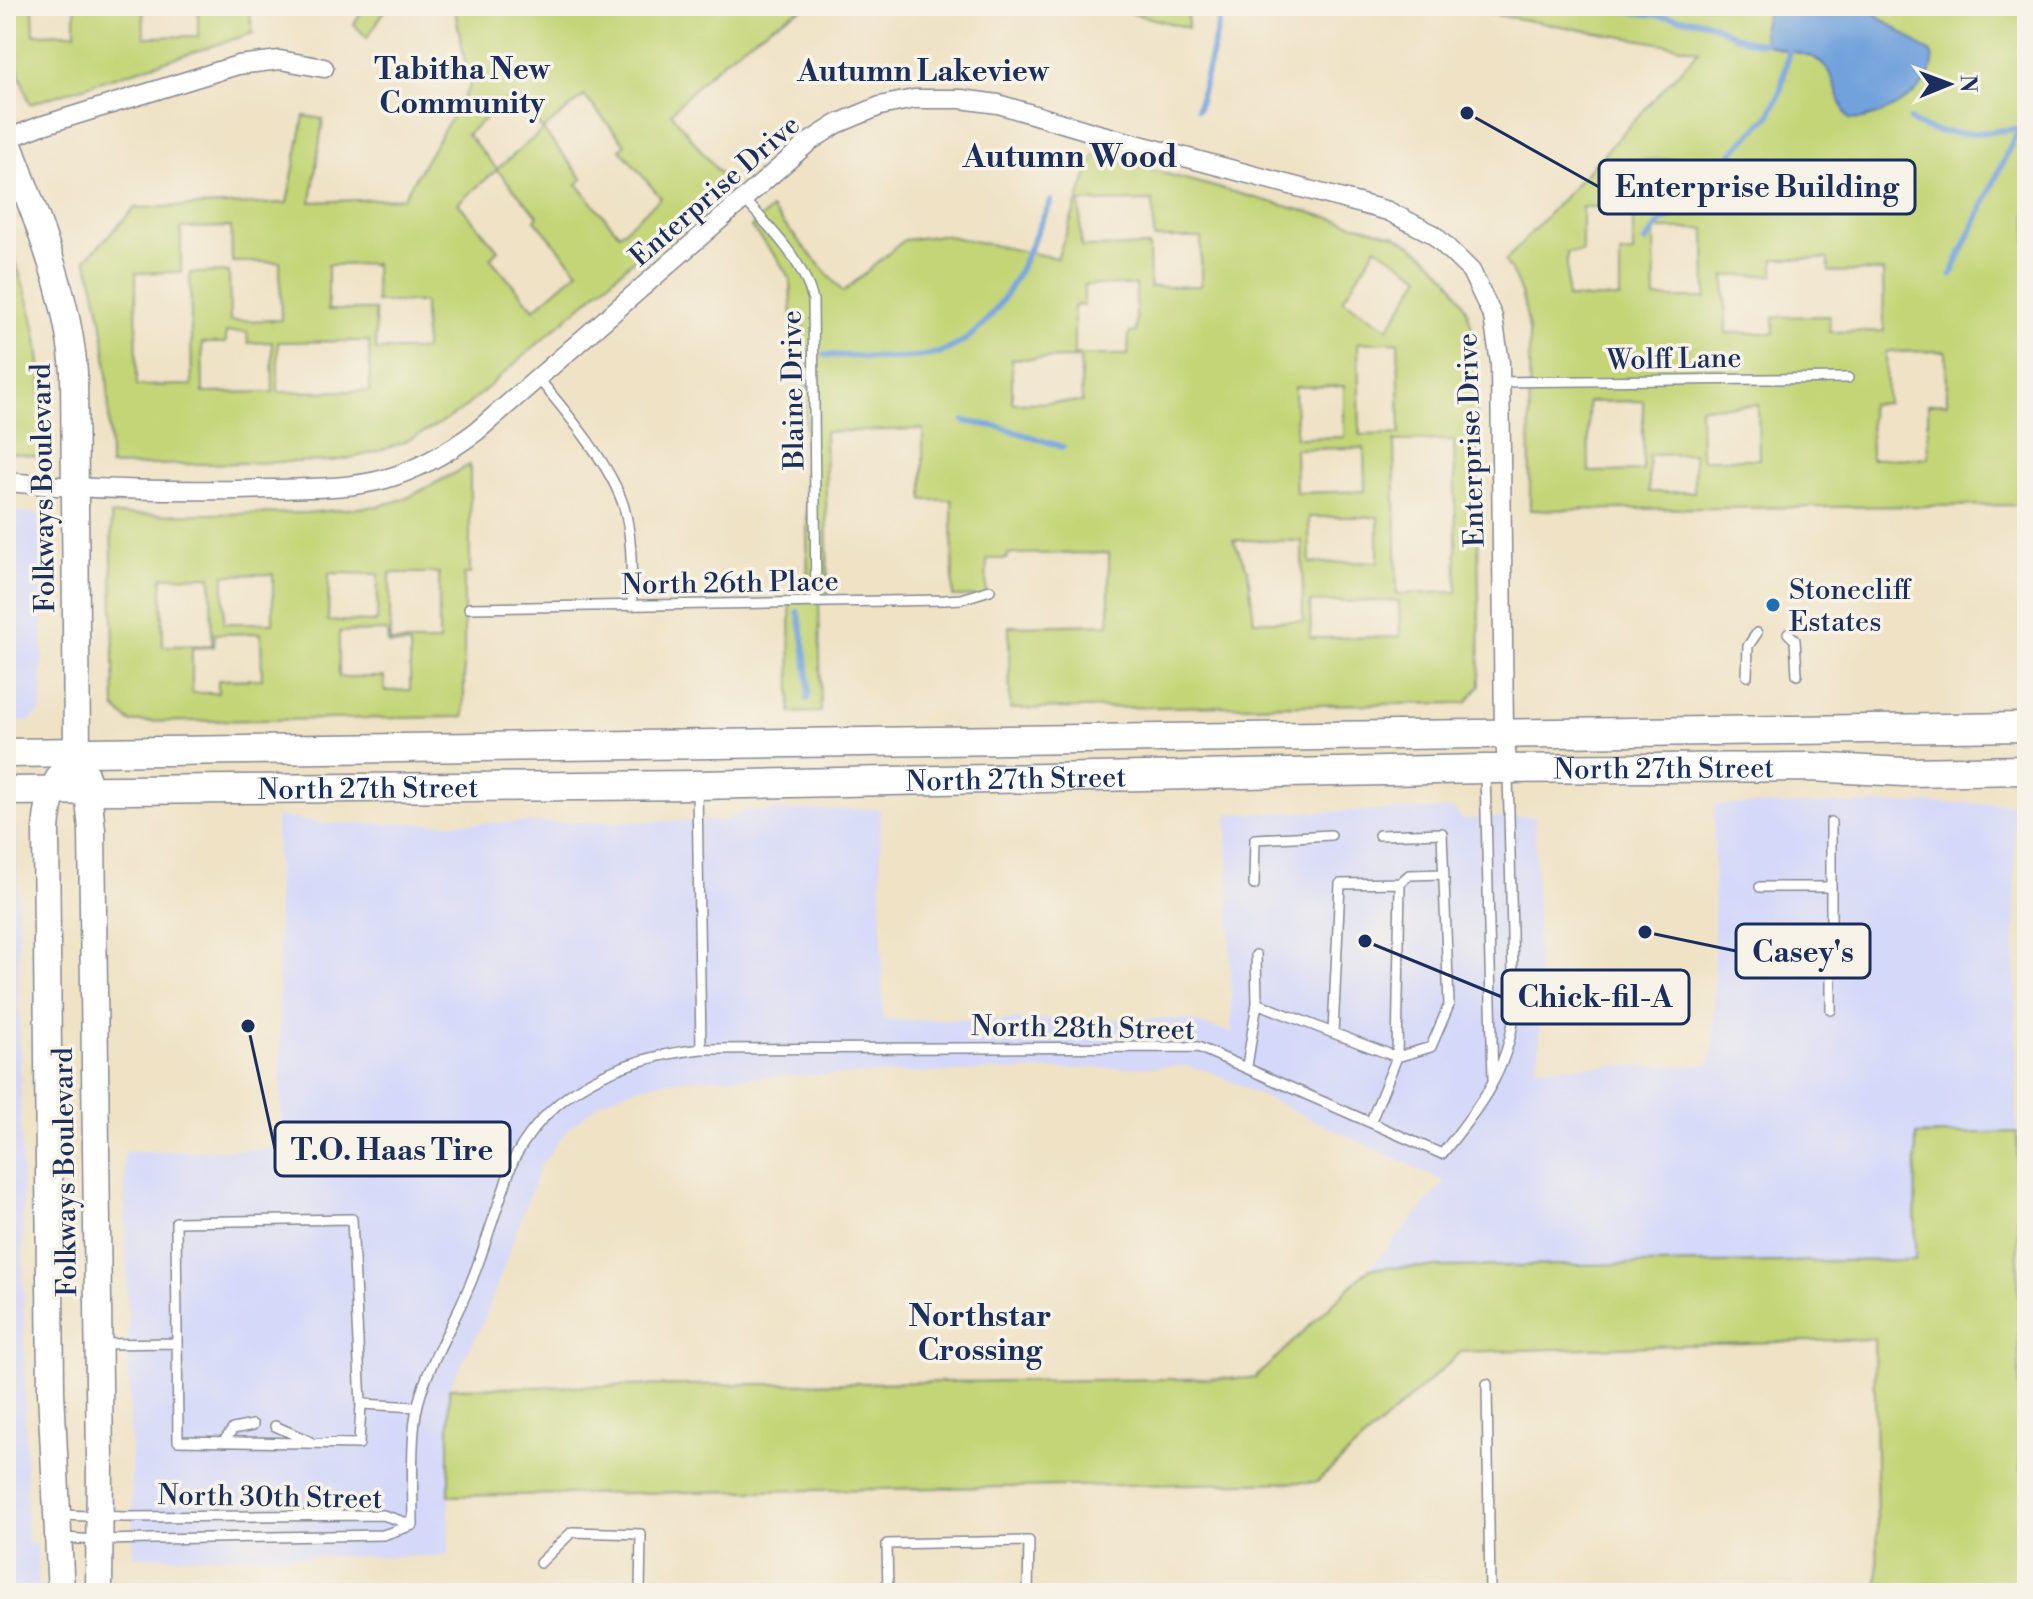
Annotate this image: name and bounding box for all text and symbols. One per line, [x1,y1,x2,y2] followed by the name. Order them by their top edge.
[1909,44,1989,124] north arrow
[374,51,551,123] district label: Tabitha New Community
[796,53,1050,91] district label: Autumn Lakeview
[1954,75,1981,93] text: N
[623,108,807,275] street label: Enterprise Drive
[961,137,1178,177] district label: Autumn Wood
[1599,160,1915,214] callout: Enterprise Building
[1615,169,1900,207] text: Enterprise Building
[775,310,812,471] street label: Blaine Drive
[1450,332,1493,548] street label: Enterprise Drive
[1605,341,1742,378] street label: Wolff Lane
[24,363,63,613] street label: Folkways Boulevard
[621,564,839,603] street label: North 26th Place
[1789,573,1913,640] place label: Stonecliff Estates
[1764,596,1782,614] marker: Stonecliff Estates
[1553,751,1774,788] street label: North 27th Street
[905,760,1127,800] street label: North 27th Street
[258,771,479,808] street label: North 27th Street
[1736,924,1870,978] callout: Casey's
[1752,934,1854,972] text: Casey's
[1502,970,1689,1024] callout: Chick-fil-A
[1518,979,1673,1017] text: Chick-fil-A
[971,1009,1195,1048] street label: North 28th Street
[46,1047,85,1297] street label: Folkways Boulevard
[275,1122,510,1176] callout: T.O. Haas Tire
[291,1132,493,1170] text: T.O. Haas Tire
[909,1298,1051,1370] district label: Northstar Crossing
[157,1478,383,1517] street label: North 30th Street

